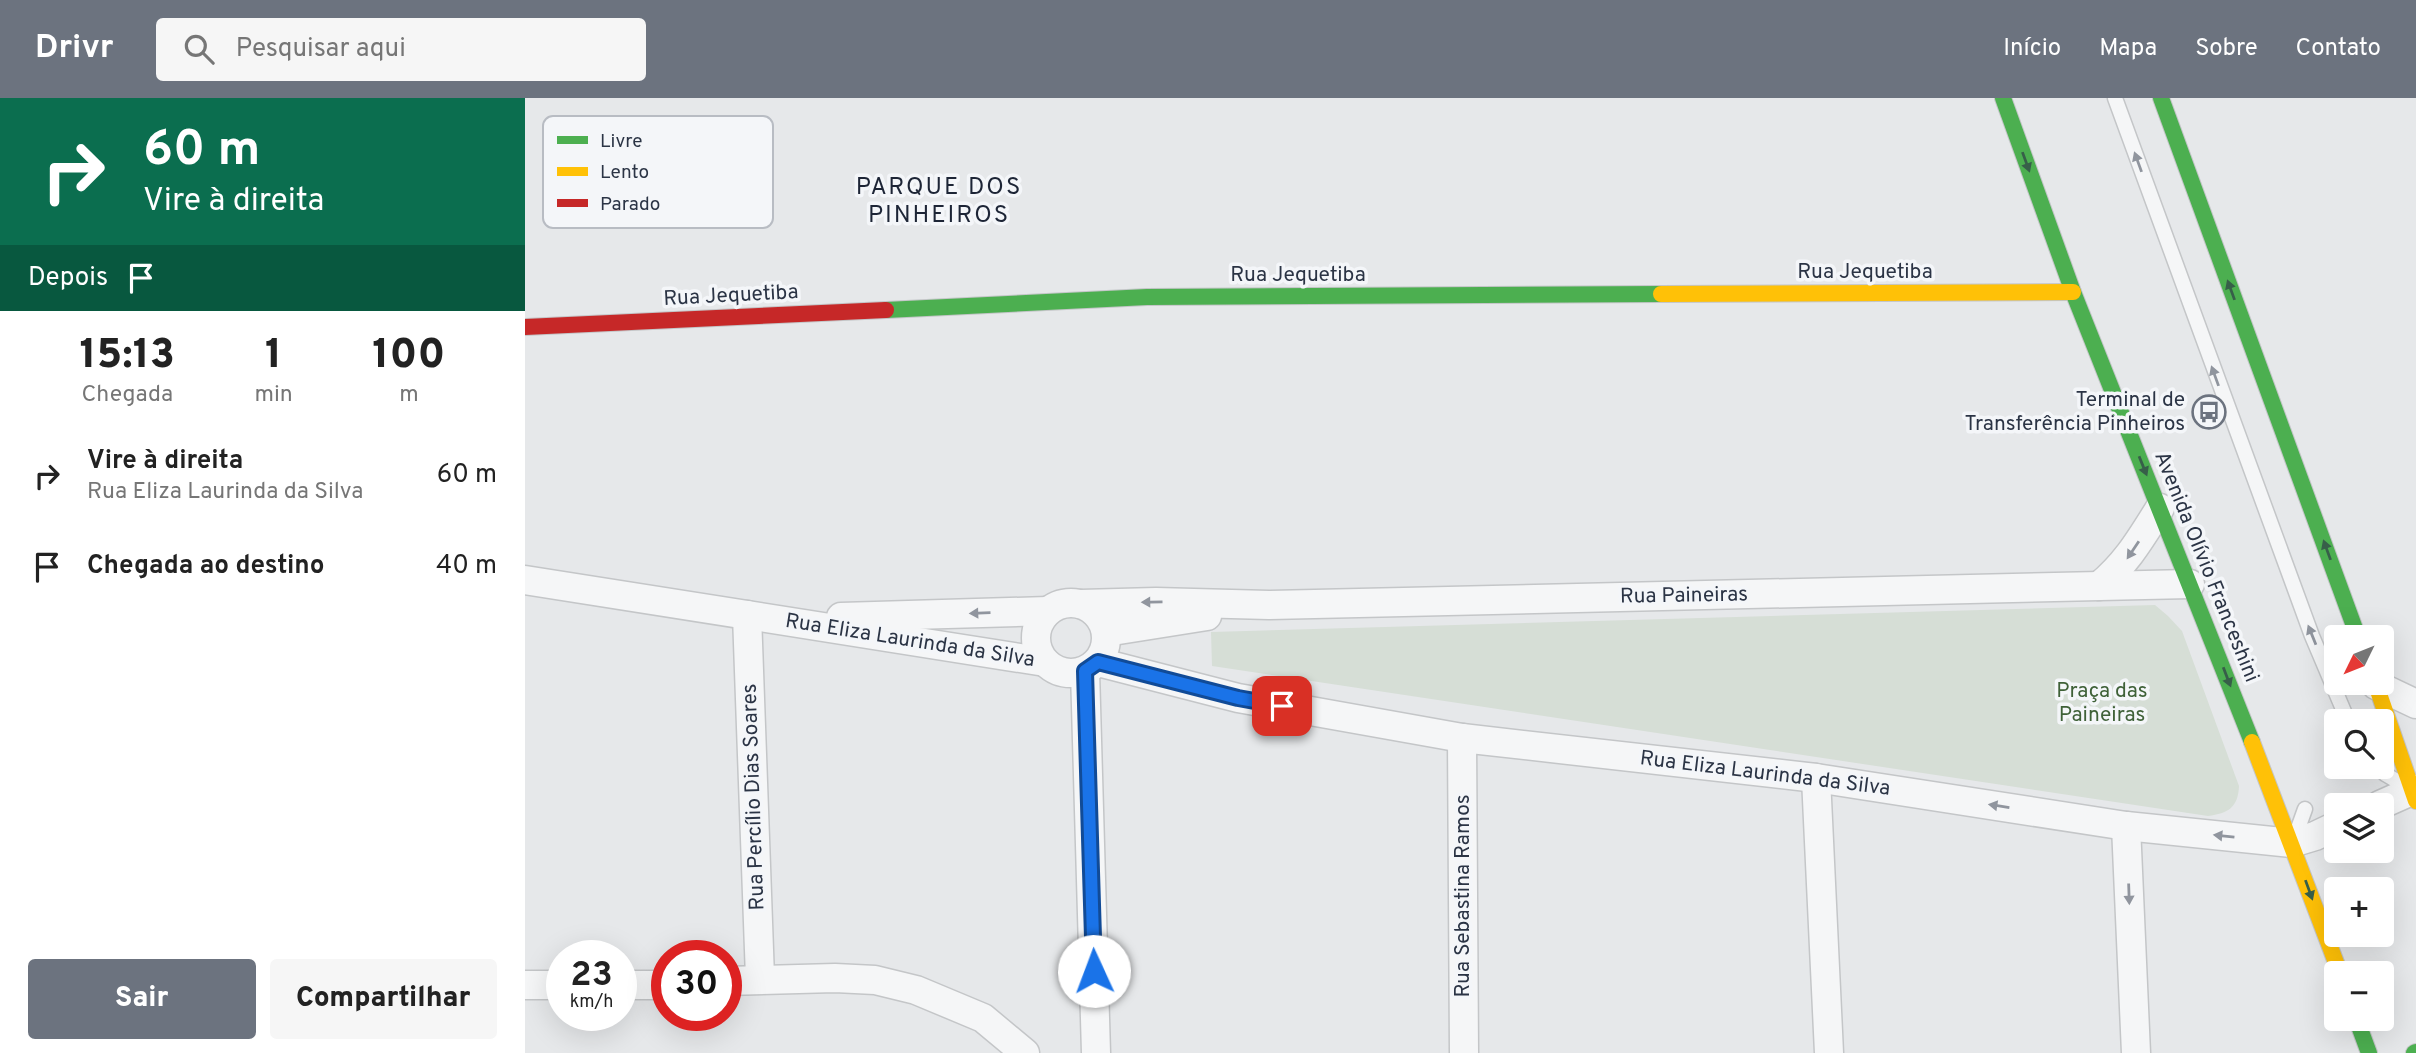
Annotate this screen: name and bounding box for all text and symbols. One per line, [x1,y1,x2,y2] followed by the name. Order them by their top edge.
[156,18,646,81] search box
[35,28,114,70] text: Drivr
[180,30,218,68] icon: search
[236,33,406,66] text: Pesquisar aqui
[2003,34,2061,64] text: Início
[2099,34,2157,64] text: Mapa
[2195,34,2258,64] text: Sobre
[2296,34,2381,64] text: Contato
[543,116,773,228] legend
[143,121,261,183] text: 60 m
[28,126,119,217] icon: right
[600,130,643,154] text: Livre
[2021,152,2032,173] one-way arrow
[2133,152,2144,173] one-way arrow
[600,161,649,185] text: Lento
[856,173,1022,231] district label: PARQUE DOS PINHEIROS
[143,182,324,222] text: Vire à direita
[600,193,660,217] text: Parado
[122,259,160,297] icon: arrive
[1797,259,1933,286] street label: Rua Jequetiba
[28,262,108,295] text: Depois
[1230,262,1366,289] street label: Rua Jequetiba
[663,279,799,313] street label: Rua Jequetiba
[2226,280,2237,301] one-way arrow
[80,330,175,383] text: 15:13
[265,330,282,383] text: 1
[372,330,445,383] text: 100
[2210,366,2221,387] one-way arrow
[81,381,173,410] text: Chegada
[255,381,293,410] text: min
[399,381,419,410] text: m
[1964,387,2185,438] place label: Terminal de Transferência Pinheiros
[2190,393,2228,431] bus stop icon: Terminal de Transferência Pinheiros
[87,445,243,478] text: Vire à direita
[2147,448,2265,686] street label: Avenida Olívio Franceshini
[2137,456,2148,477] one-way arrow
[28,457,66,495] icon: right
[437,459,497,492] text: 60 m
[87,478,363,507] text: Rua Eliza Laurinda da Silva
[2321,539,2332,560] one-way arrow
[2126,541,2140,559] one-way arrow
[28,548,66,586] icon: arrive
[87,550,324,583] text: Chegada ao destino
[436,550,497,583] text: 40 m
[1620,581,1748,611] street label: Rua Paineiras
[1141,596,1163,608] one-way arrow
[969,607,991,619] one-way arrow
[783,608,1037,674] street label: Rua Eliza Laurinda da Silva
[2307,625,2318,646] one-way arrow
[2324,625,2394,695] north arrow
[2324,625,2394,1031] map controls
[2222,667,2233,688] one-way arrow
[1252,676,1312,736] pin
[2056,678,2148,729] park label: Praça das Paineiras
[737,683,771,911] street label: Rua Percílio Dias Soares
[1263,687,1301,725] icon: arrive
[2324,709,2394,779] button: search
[1638,745,1892,803] street label: Rua Eliza Laurinda da Silva
[2324,793,2394,863] button: layers
[1450,794,1477,998] street label: Rua Sebastina Ramos
[1988,800,2010,811] one-way arrow
[2213,831,2235,842] one-way arrow
[2324,877,2394,947] button: +
[2304,879,2315,900] one-way arrow
[2124,884,2135,906] one-way arrow
[1057,934,1131,1008] position arrow
[651,940,742,1031] speed limit sign: 30
[570,954,613,998] text: 23
[28,959,256,1039] button: Sair
[270,959,497,1039] button: Compartilhar
[2324,961,2394,1031] button: −
[570,991,613,1014] text: km/h

